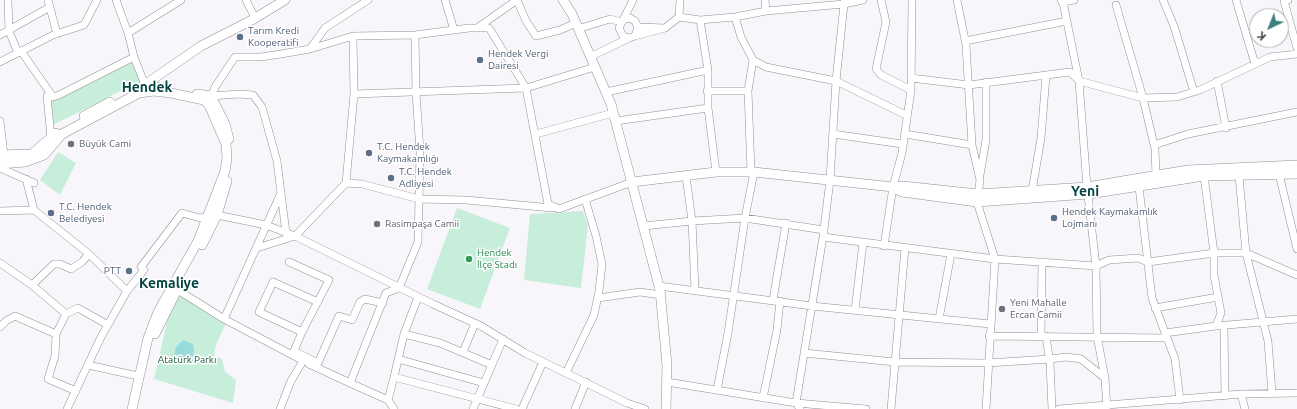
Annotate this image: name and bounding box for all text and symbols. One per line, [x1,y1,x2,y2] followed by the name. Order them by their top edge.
[1249,8,1289,48] north arrow
[248,25,299,48] place label: Tarım Kredi Kooperatifi
[1255,29,1268,43] text: K
[235,32,245,42] marker: Tarım Kredi Kooperatifi
[488,48,548,72] place label: Hendek Vergi Dairesi
[475,55,485,65] marker: Hendek Vergi Dairesi
[122,79,172,95] district label: Hendek
[79,138,131,150] place label: Büyük Cami
[66,139,76,149] marker: Büyük Cami
[377,141,439,164] place label: T.C. Hendek Kaymakamlığı
[364,148,374,158] marker: T.C. Hendek Kaymakamlığı
[399,166,452,190] place label: T.C. Hendek Adliyesi
[386,173,396,183] marker: T.C. Hendek Adliyesi
[1071,183,1099,199] district label: Yeni
[59,201,112,224] place label: T.C. Hendek Belediyesi
[1062,206,1158,230] place label: Hendek Kaymakamlık Lojmanı
[46,208,56,218] marker: T.C. Hendek Belediyesi
[1049,213,1059,223] marker: Hendek Kaymakamlık Lojmanı
[385,218,459,230] place label: Rasimpaşa Camii
[372,219,382,229] marker: Rasimpaşa Camii
[477,247,517,270] place label: Hendek İlçe Stadı
[464,254,474,264] marker: Hendek İlçe Stadı
[104,265,121,277] place label: PTT
[124,266,134,276] marker: PTT
[139,275,199,291] district label: Kemaliye
[1010,297,1067,320] place label: Yeni Mahalle Ercan Camii
[997,304,1007,314] marker: Yeni Mahalle Ercan Camii
[158,354,216,366] park label: Atatürk Parkı

